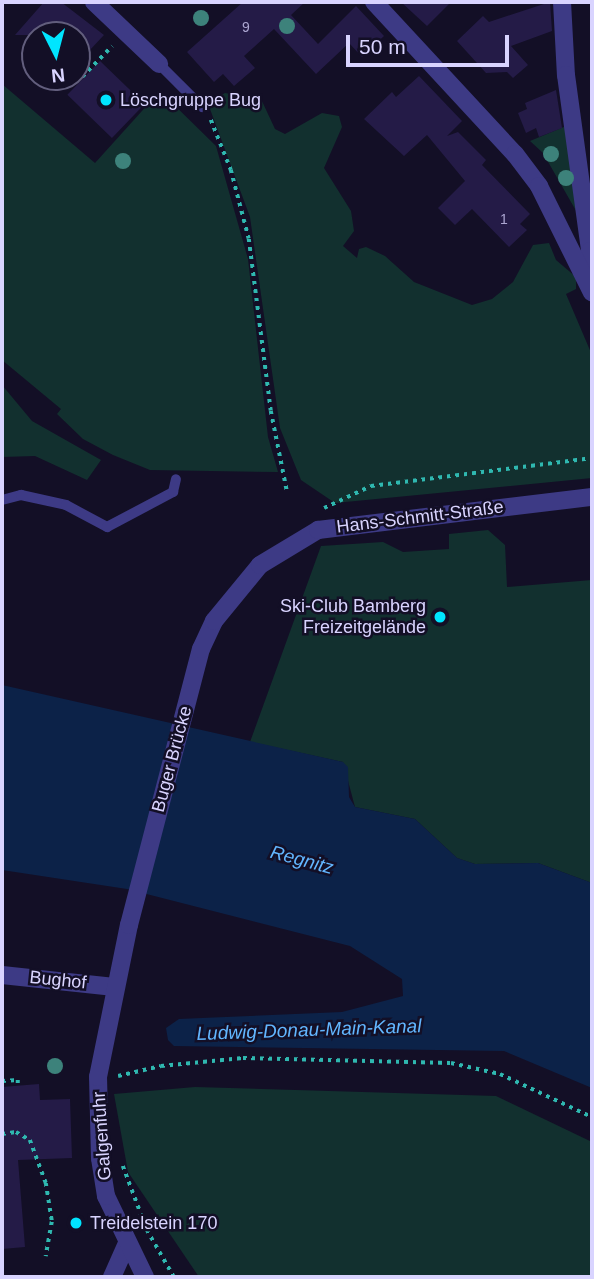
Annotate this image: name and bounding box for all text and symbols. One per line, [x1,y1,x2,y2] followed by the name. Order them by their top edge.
[242,19,250,35] house number: 9
[21,21,91,91] north arrow
[349,21,512,65] scale bar
[359,35,406,58] text: 50 m
[50,64,66,87] text: N
[120,89,261,111] place label: Löschgruppe Bug
[98,92,114,108] marker: Löschgruppe Bug
[500,211,508,227] house number: 1
[335,496,505,538] street label: Hans-Schmitt-Straße
[280,596,426,638] place label: Ski-Club Bamberg Freizeitgelände
[432,609,448,625] marker: Ski-Club Bamberg Freizeitgelände
[147,704,197,814] street label: Buger Brücke
[268,841,336,879] water label: Regnitz
[29,966,87,994] street label: Bughof
[196,1015,422,1045] water label: Ludwig-Donau-Main-Kanal
[88,1091,116,1181] street label: Galgenfuhr
[90,1212,217,1234] place label: Treidelstein 170
[68,1215,84,1231] marker: Treidelstein 170

